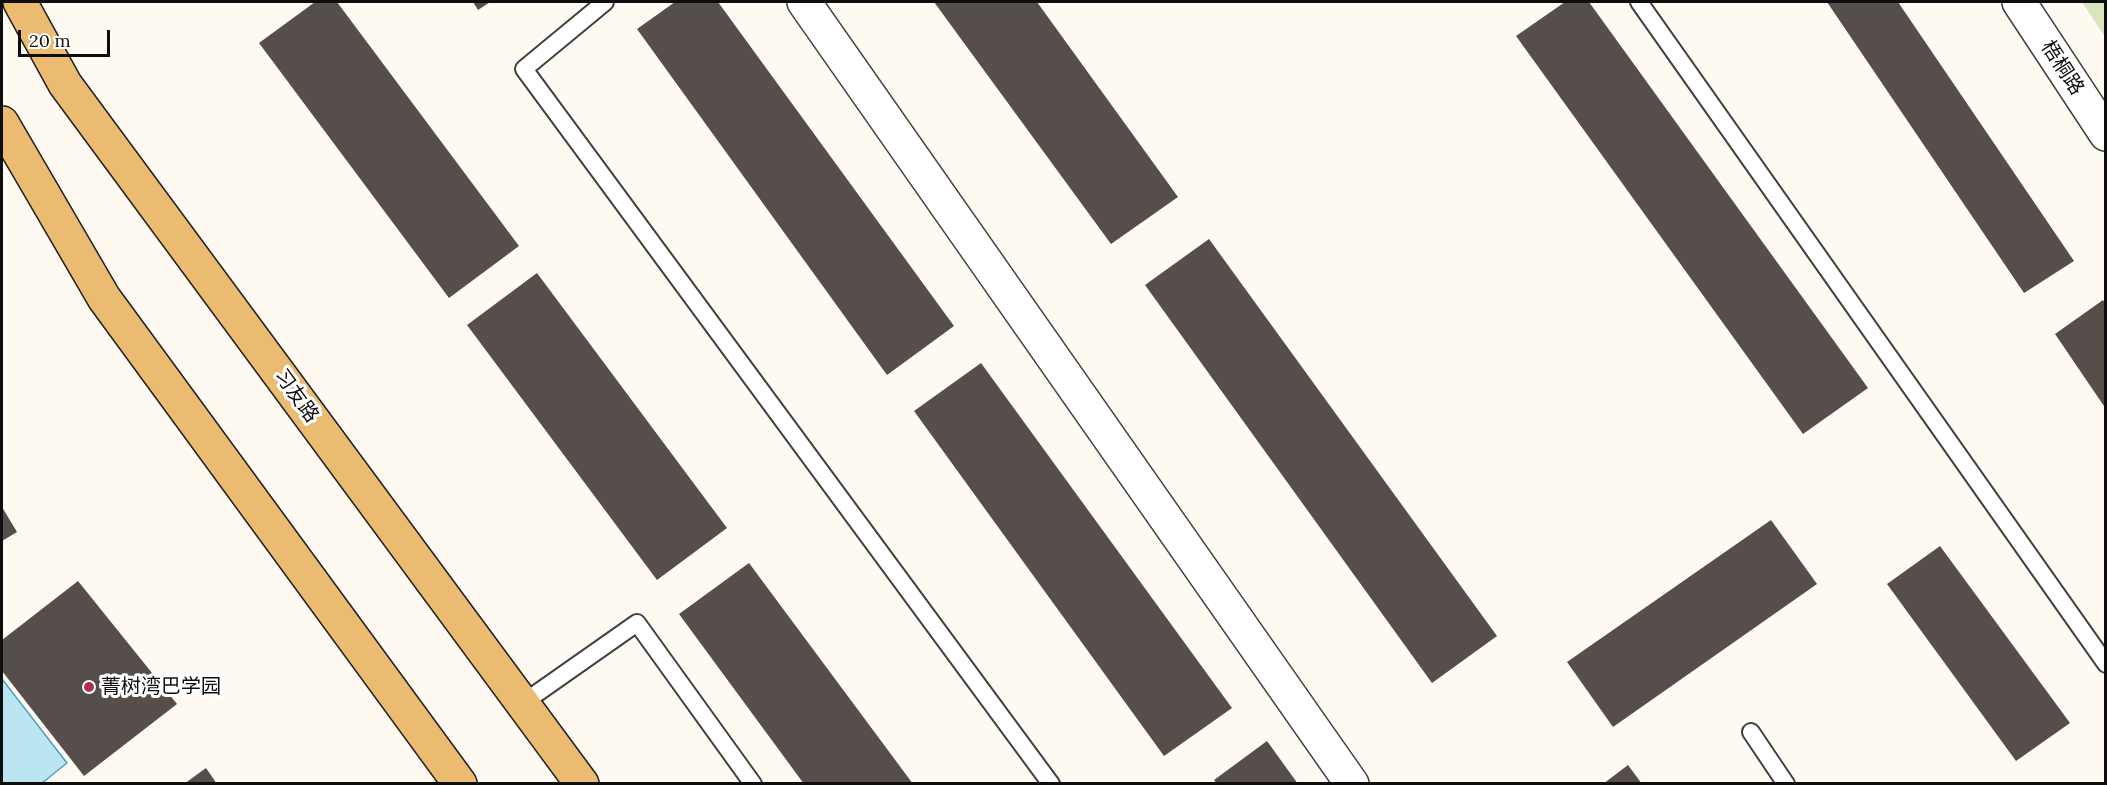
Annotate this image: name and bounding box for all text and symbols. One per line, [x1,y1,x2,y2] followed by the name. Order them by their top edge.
[21,18,112,56] scale bar
[29,29,71,52] text: 20 m
[2036,36,2088,100] street label: 梧桐路
[269,365,323,427] street label: 习友路
[101,675,221,699] place label: 菁树湾巴学园
[82,680,96,694] marker: 菁树湾巴学园

